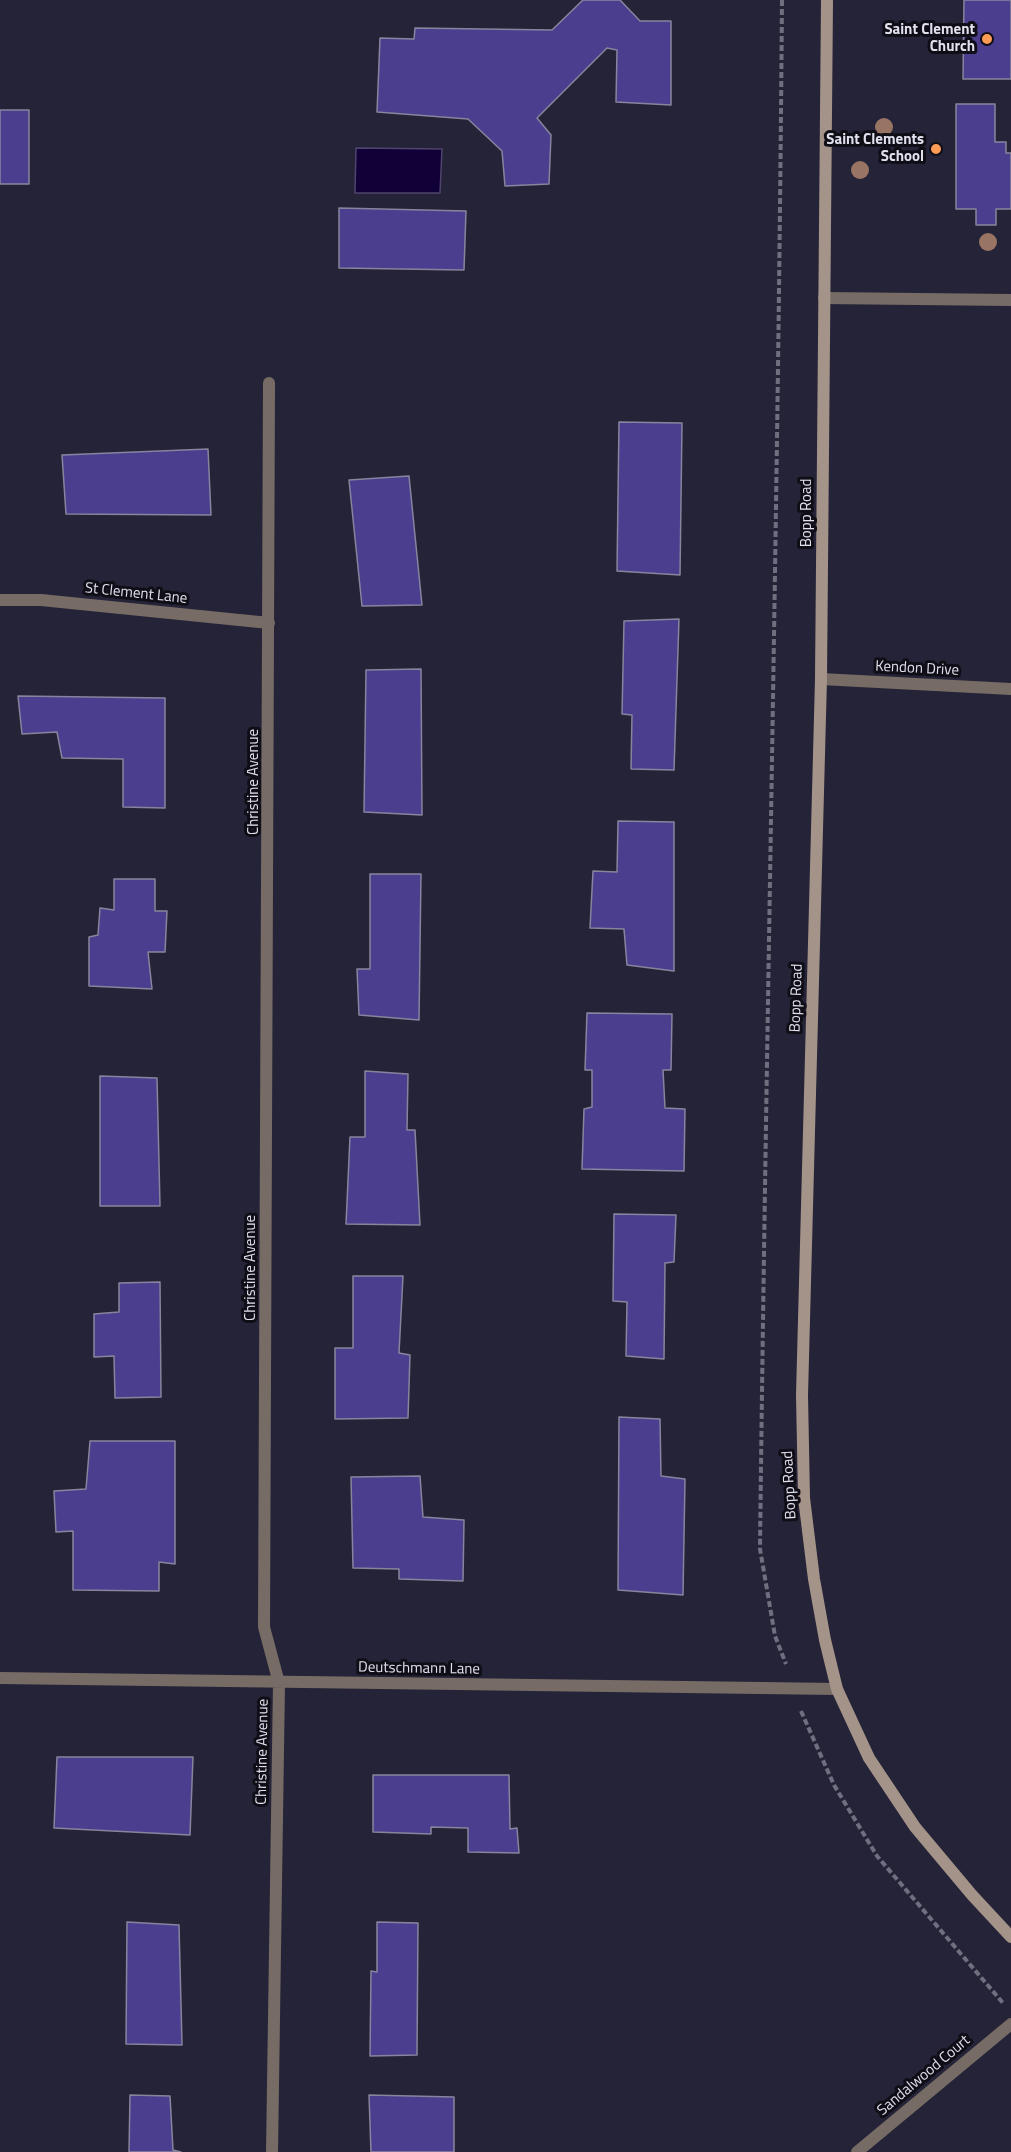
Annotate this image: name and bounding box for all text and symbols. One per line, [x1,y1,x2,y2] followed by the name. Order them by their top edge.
[884,21,975,56] place label: Saint Clement Church
[980,32,994,46] marker: Saint Clement Church
[826,131,924,166] place label: Saint Clements School
[929,142,943,156] marker: Saint Clements School
[798,479,816,547] street label: Bopp Road
[84,580,188,608] street label: St Clement Lane
[875,658,959,680] street label: Kendon Drive
[245,729,263,835] street label: Christine Avenue
[787,963,807,1033] street label: Bopp Road
[242,1215,260,1321] street label: Christine Avenue
[779,1450,801,1520] street label: Bopp Road
[358,1659,480,1679] street label: Deutschmann Lane
[253,1699,273,1805] street label: Christine Avenue
[874,2032,974,2120] street label: Sandalwood Court

